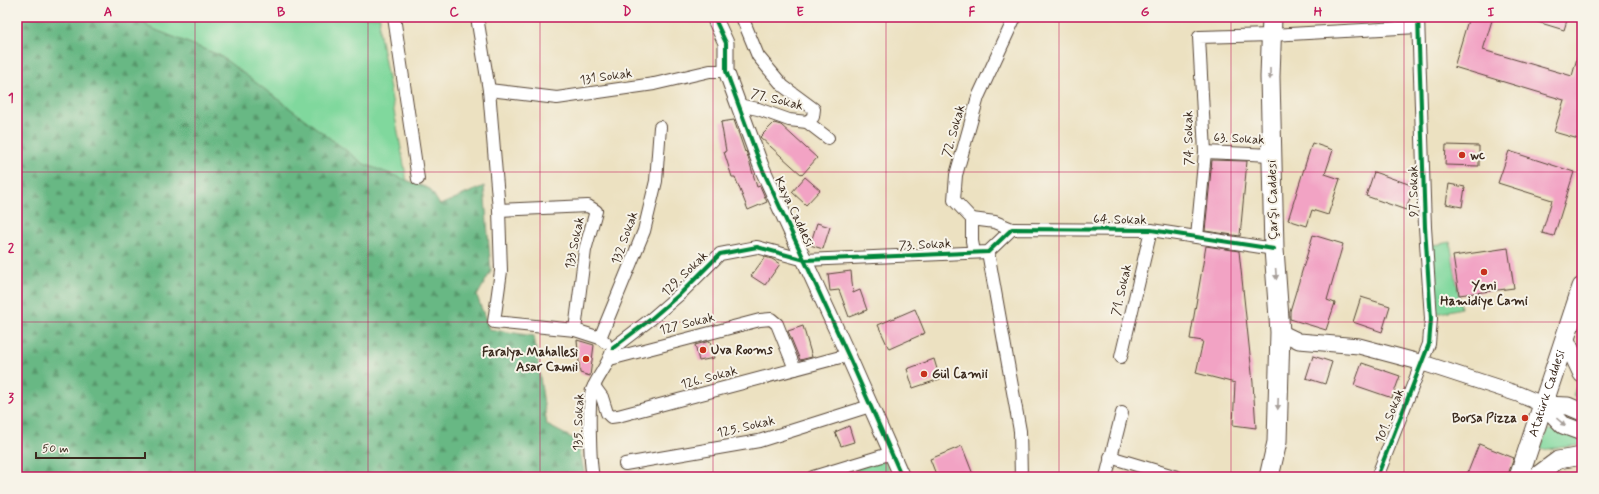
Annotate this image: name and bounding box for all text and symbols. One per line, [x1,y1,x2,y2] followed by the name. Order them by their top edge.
[104,4,112,21] text: A
[277,4,286,21] text: B
[449,4,459,21] text: C
[623,4,632,21] text: D
[796,4,804,21] text: E
[969,4,976,21] text: F
[1141,4,1150,21] text: G
[1314,4,1323,21] text: H
[1488,4,1495,21] text: I
[579,65,634,89] street label: 131 Sokak
[1267,68,1273,81] one-way arrow
[749,85,806,115] street label: 77. Sokak
[8,90,14,107] text: 1
[938,102,970,159] street label: 72. Sokak
[1180,110,1198,166] street label: 74. Sokak
[1213,129,1266,149] street label: 63. Sokak
[1470,147,1485,164] place label: wc
[1457,150,1467,160] marker: wc
[1264,160,1282,240] street label: Çarşı Caddesi
[1405,164,1423,217] street label: 97. Sokak
[770,174,818,250] street label: Kaya Caddesi
[608,209,643,267] street label: 132 Sokak
[1093,211,1148,229] street label: 64. Sokak
[561,215,589,271] street label: 133 Sokak
[898,235,952,255] street label: 73. Sokak
[8,240,15,257] text: 2
[658,247,712,300] street label: 129. Sokak
[1108,262,1136,318] street label: 71. Sokak
[1479,267,1489,277] marker: Yeni Hamidiye Cami
[1272,268,1279,280] one-way arrow
[1440,278,1528,310] place label: Yeni Hamidiye Cami
[658,309,717,339] street label: 127 Sokak
[711,342,773,359] place label: Uva Rooms
[482,344,578,376] place label: Faralya Mahallesi Asar Camii
[698,345,708,355] marker: Uva Rooms
[1524,348,1569,439] street label: Atatürk Caddesi
[581,354,591,364] marker: Faralya Mahallesi Asar Camii
[679,362,740,394] street label: 126. Sokak
[932,366,988,383] place label: Gül Camii
[919,369,929,379] marker: Gül Camii
[1371,386,1409,446] street label: 101. Sokak
[8,390,14,407] text: 3
[569,392,589,451] street label: 135. Sokak
[1275,398,1281,411] one-way arrow
[1452,410,1517,427] place label: Borsa Pizza
[715,412,777,442] street label: 125. Sokak
[1520,413,1530,423] marker: Borsa Pizza
[1556,417,1566,426] one-way arrow
[36,434,145,460] scale bar
[42,441,69,457] text: 50 m

